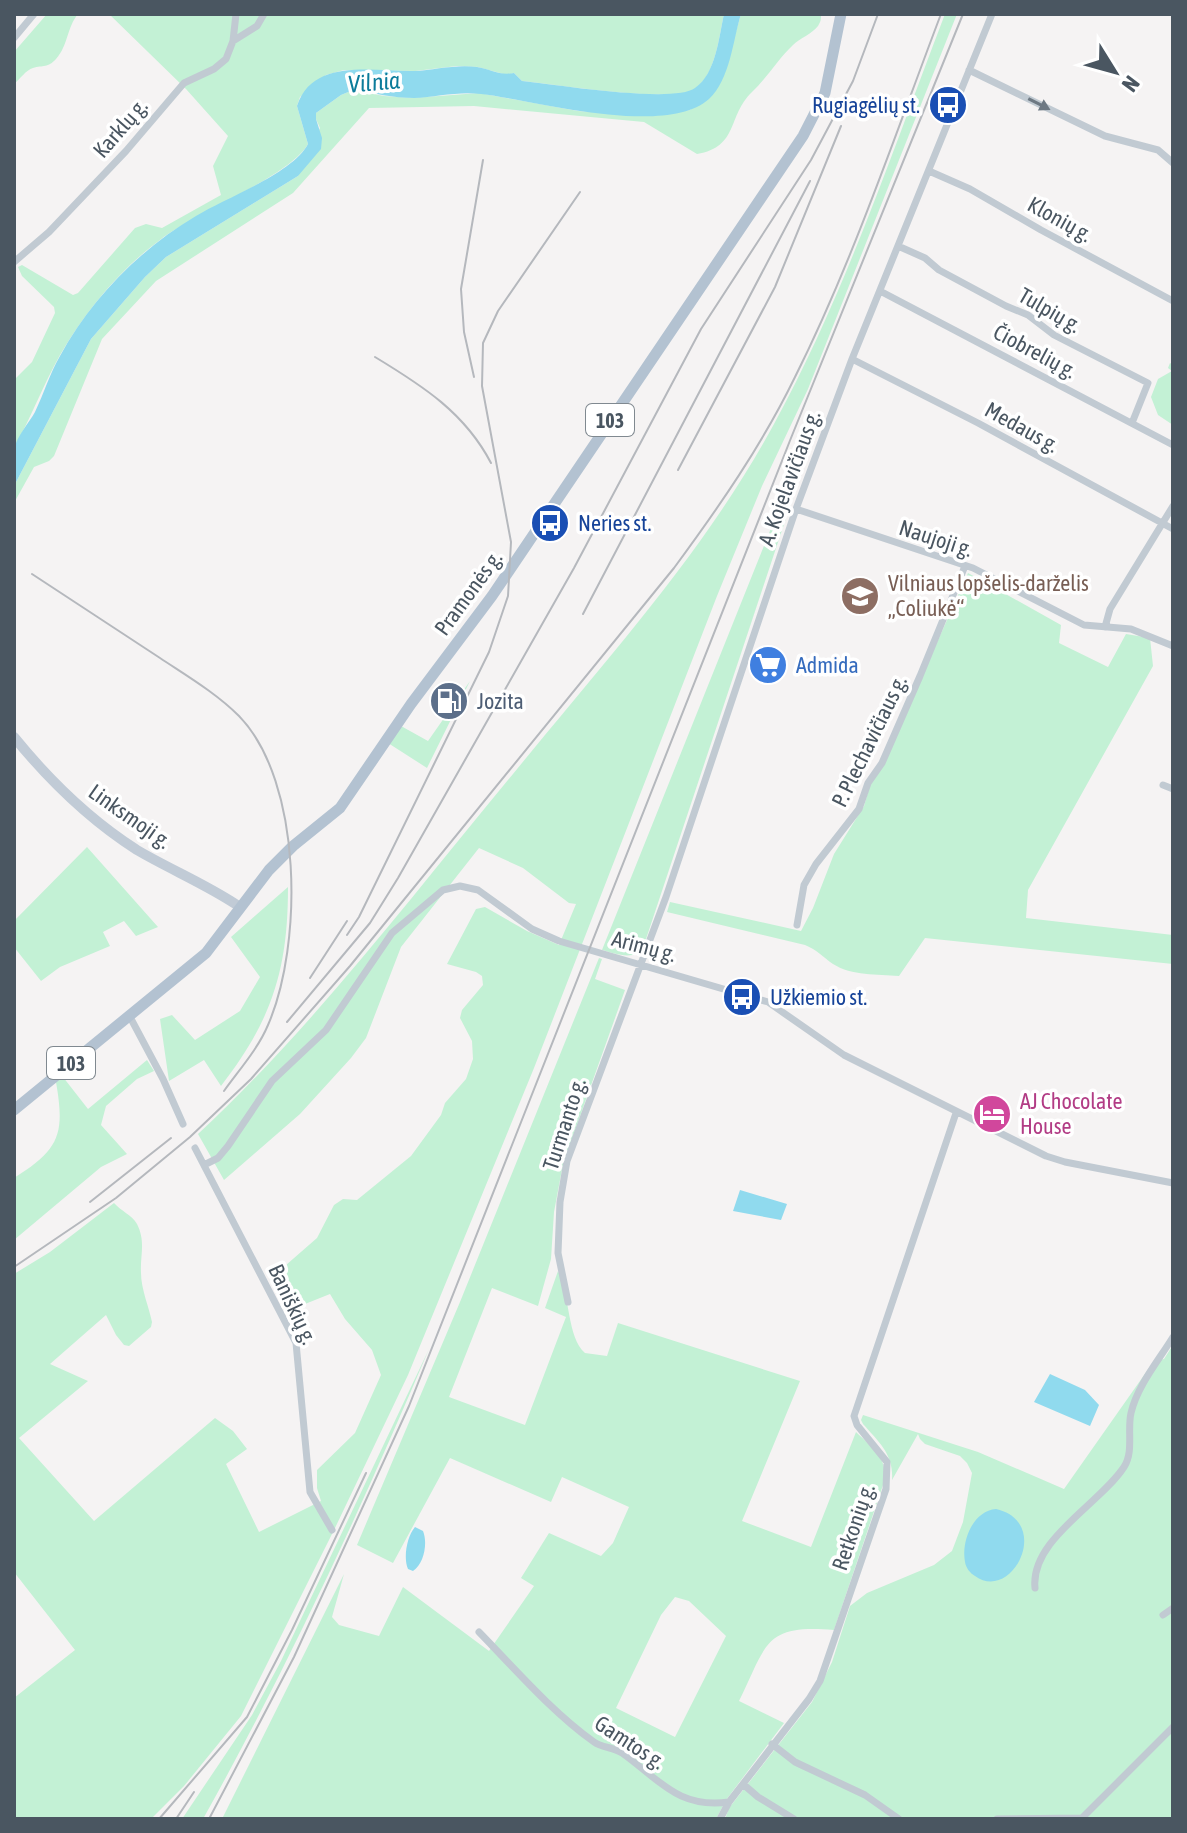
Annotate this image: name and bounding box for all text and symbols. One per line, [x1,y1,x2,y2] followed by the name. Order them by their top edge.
[1075,32,1155,112] north arrow
[347,66,401,98] water label: Vilnia
[1117,71,1145,97] text: N
[927,84,969,126] bus stop icon: Rugiagėlių st.
[812,92,920,118] place label: Rugiagėlių st.
[87,93,153,163] street label: Karklų g.
[1028,97,1051,110] one-way arrow
[1023,191,1097,247] street label: Klonių g.
[1014,282,1086,338] street label: Tulpių g.
[989,318,1081,384] street label: Čiobrelių g.
[981,396,1063,458] street label: Medaus g.
[586,404,634,436] road number: 103
[753,407,825,549] street label: A. Kojelavičiaus g.
[529,502,571,544] bus stop icon: Neries st.
[578,510,651,536] place label: Neries st.
[896,514,976,562] street label: Naujoji g.
[429,546,507,640] street label: Pramonės g.
[888,570,1089,621] place label: Vilniaus lopšelis-darželis „Coliukė“
[839,575,881,617] school or university icon: Vilniaus lopšelis-darželis „Coliukė“
[747,644,789,686] supermarket icon: Admida
[796,652,859,678] place label: Admida
[826,671,912,811] street label: P. Plechavičiaus g.
[428,680,470,722] fuel station icon: Jozita
[477,688,524,714] place label: Jozita
[84,778,176,854] street label: Linksmoji g.
[609,925,679,967] street label: Arimų g.
[721,976,763,1018] bus stop icon: Užkiemio st.
[770,984,867,1010] place label: Užkiemio st.
[47,1047,95,1079] road number: 103
[537,1075,591,1173] street label: Turmanto g.
[1020,1088,1122,1139] place label: AJ Chocolate House
[971,1093,1013,1135] hotel icon: AJ Chocolate House
[263,1260,323,1348] street label: Baniškių g.
[826,1480,880,1574] street label: Retkonių g.
[590,1710,670,1774] street label: Gamtos g.

